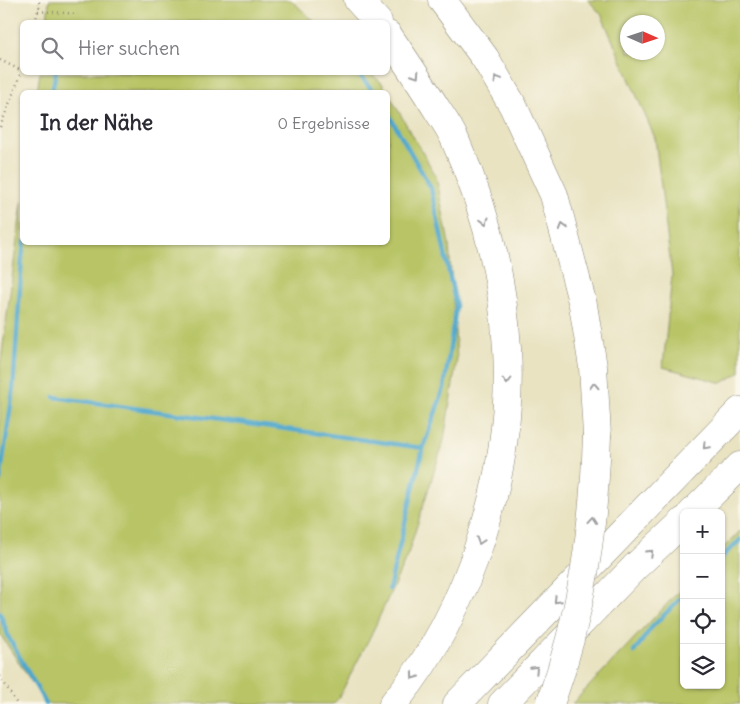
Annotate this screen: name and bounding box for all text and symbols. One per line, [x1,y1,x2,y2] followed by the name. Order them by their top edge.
[620,15,665,60] north arrow
[20,20,390,75] search box
[38,34,66,62] icon: search
[78,36,180,60] text: Hier suchen
[410,69,419,79] one-way arrow
[494,76,504,85] one-way arrow
[40,109,153,136] text: In der Nähe
[278,113,370,133] text: 0 Ergebnisse
[479,217,490,226] one-way arrow
[558,223,569,232] one-way arrow
[502,378,512,386] one-way arrow
[588,382,599,390] one-way arrow
[703,440,712,449] one-way arrow
[680,509,725,689] map controls
[680,509,725,554] button: +
[586,516,597,524] one-way arrow
[476,536,486,545] one-way arrow
[644,550,653,559] one-way arrow
[680,554,725,599] button: −
[553,595,562,604] one-way arrow
[680,599,725,644] button: locate
[680,644,725,689] button: layers
[529,666,538,675] one-way arrow
[411,670,420,680] one-way arrow

